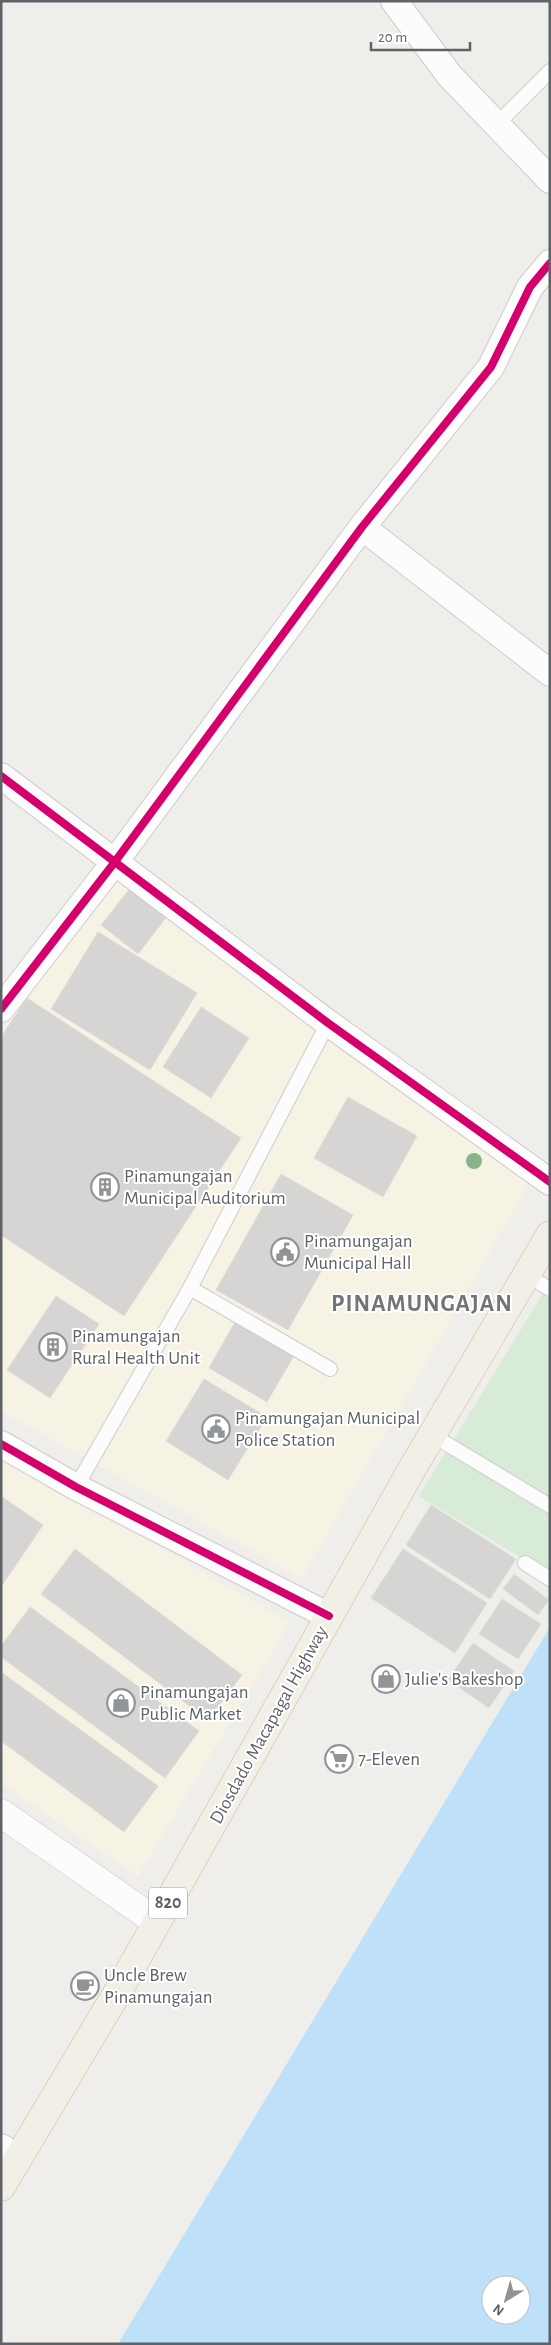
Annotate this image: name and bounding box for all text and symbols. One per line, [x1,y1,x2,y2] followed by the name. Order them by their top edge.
[371,20,470,52] scale bar
[378,30,407,45] text: 20 m
[124,1167,286,1208] place label: Pinamungajan Municipal Auditorium
[90,1172,120,1202] building icon: Pinamungajan Municipal Auditorium
[304,1232,413,1273] place label: Pinamungajan Municipal Hall
[270,1237,300,1267] public building icon: Pinamungajan Municipal Hall
[331,1292,513,1316] district label: PINAMUNGAJAN
[72,1327,200,1368] place label: Pinamungajan Rural Health Unit
[38,1332,68,1362] building icon: Pinamungajan Rural Health Unit
[235,1409,420,1450] place label: Pinamungajan Municipal Police Station
[201,1414,231,1444] public building icon: Pinamungajan Municipal Police Station
[207,1623,331,1827] street label: Diosdado Macapagal Highway
[371,1664,401,1694] shop icon: Julie's Bakeshop
[405,1670,523,1689] place label: Julie's Bakeshop
[140,1683,249,1724] place label: Pinamungajan Public Market
[106,1688,136,1718] shop icon: Pinamungajan Public Market
[324,1744,354,1774] supermarket icon: 7-Eleven
[358,1750,420,1769] place label: 7-Eleven
[149,1888,187,1919] road number: 820
[104,1966,213,2007] place label: Uncle Brew Pinamungajan
[70,1971,100,2001] cafe icon: Uncle Brew Pinamungajan
[481,2275,531,2325] north arrow
[491,2301,507,2318] text: N

